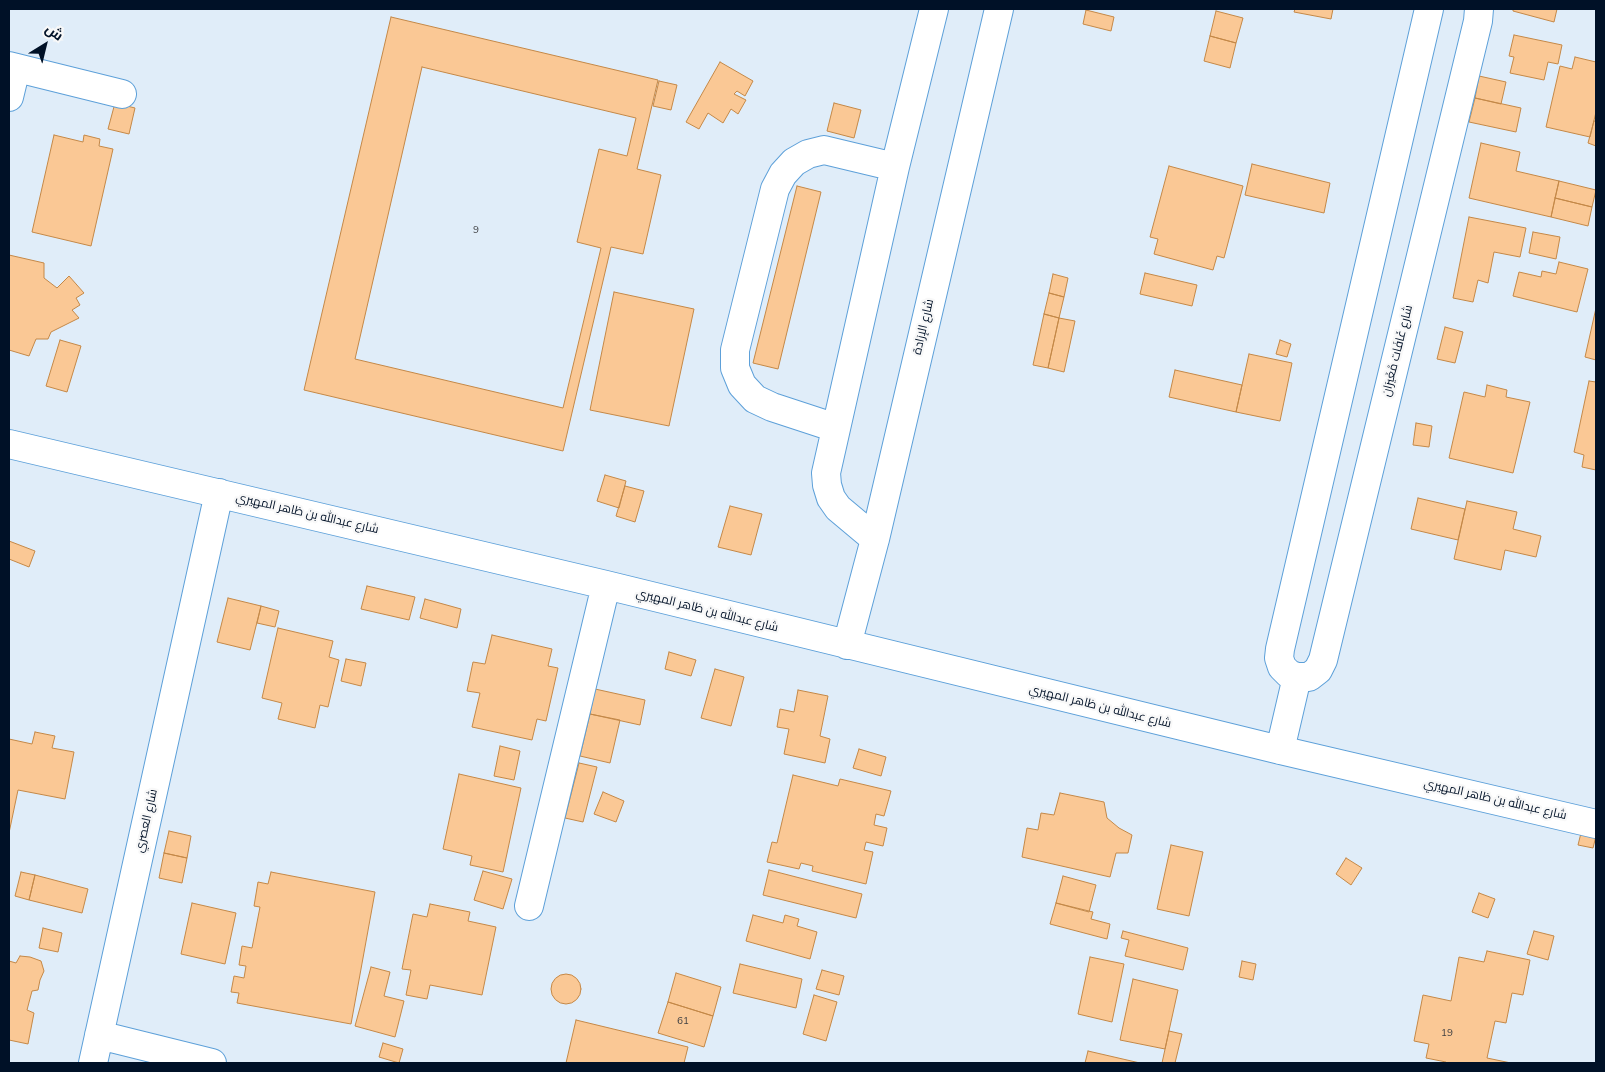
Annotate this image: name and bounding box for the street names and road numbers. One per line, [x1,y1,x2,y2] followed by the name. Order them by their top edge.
[911,298,937,356] street label: شارع الإرَادة
[1380,304,1416,398] street label: شارع غَافَات مْغَيرَان
[234,491,380,537] street label: شارع عبدالله بن ظاهر المهيري
[634,586,780,636] street label: شارع عبدالله بن ظاهر المهيري
[1027,682,1173,732] street label: شارع عبدالله بن ظاهر المهيري
[1422,777,1568,823] street label: شارع عبدالله بن ظاهر المهيري
[133,788,161,854] street label: شارع العصري

